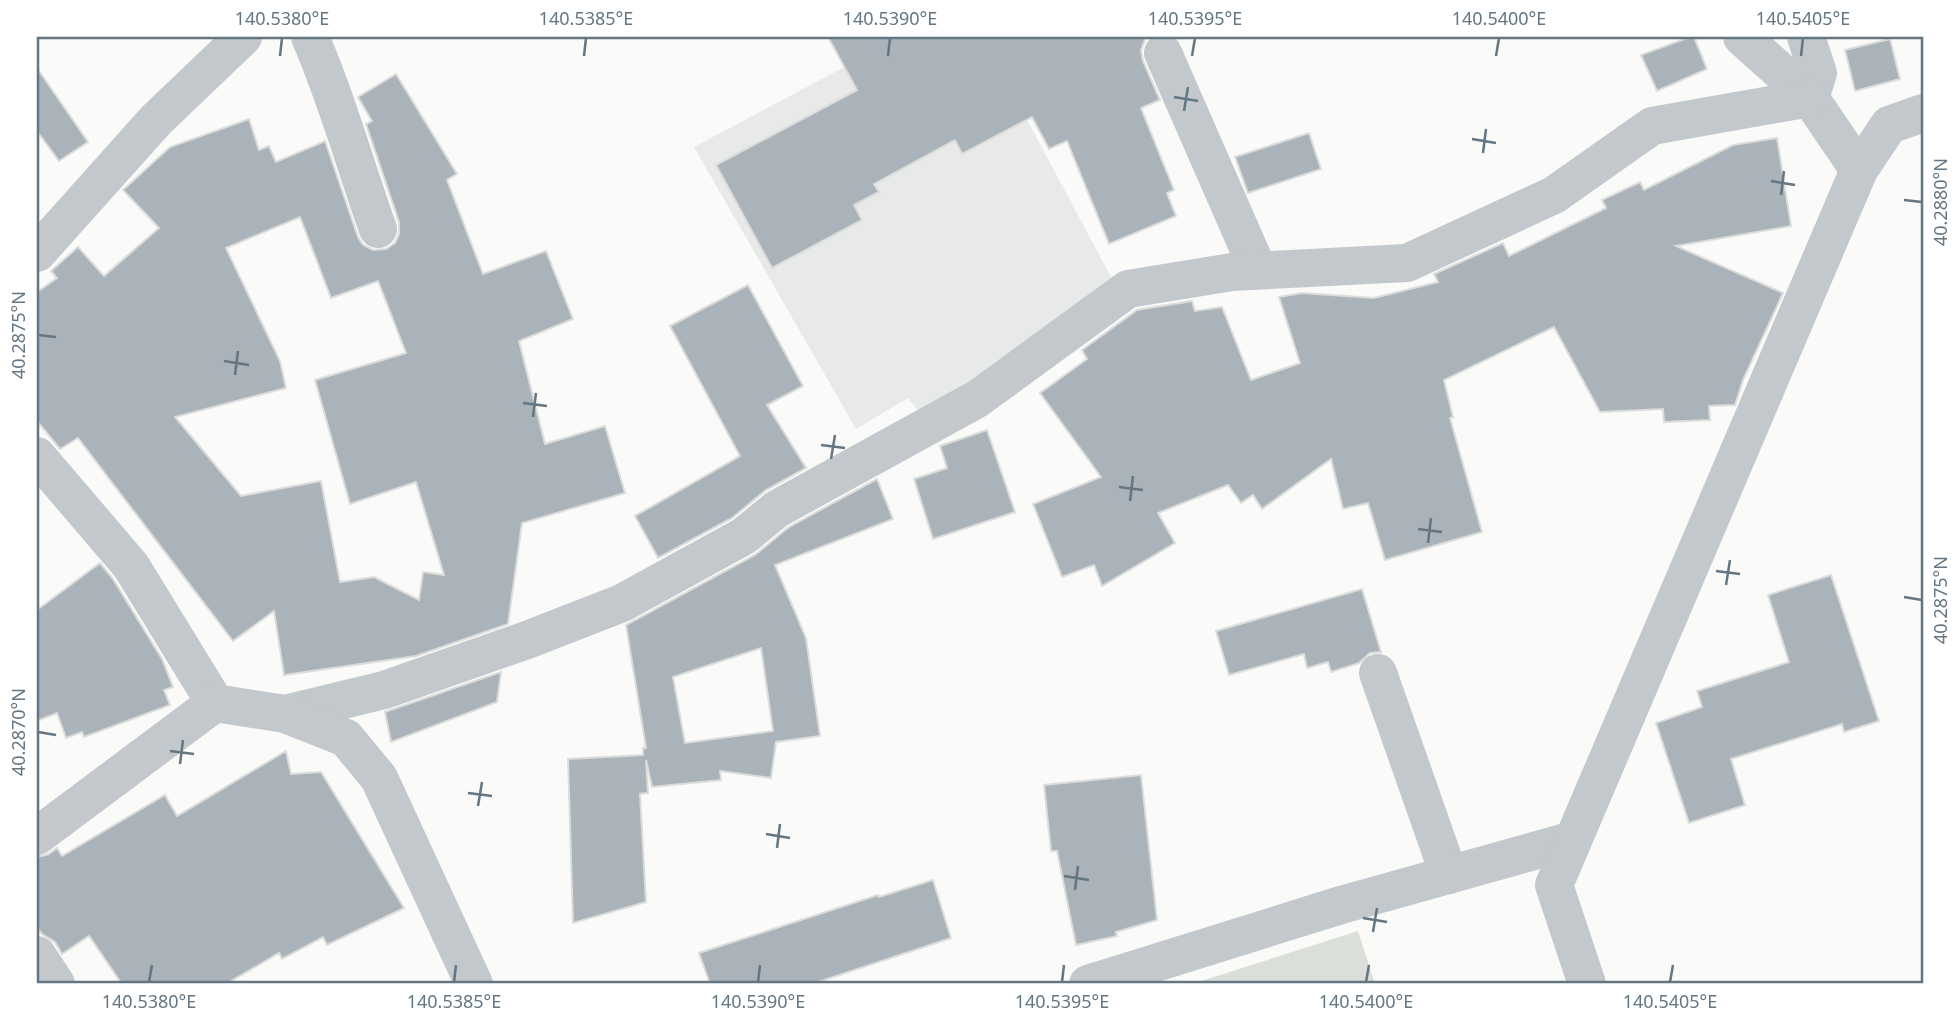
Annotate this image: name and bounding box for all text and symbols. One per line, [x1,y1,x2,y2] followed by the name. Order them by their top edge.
[235,6,329,30] text: 140.5380°E
[539,6,633,30] text: 140.5385°E
[843,6,937,30] text: 140.5390°E
[1148,6,1242,30] text: 140.5395°E
[1452,6,1546,30] text: 140.5400°E
[1756,6,1850,30] text: 140.5405°E
[1928,158,1952,246] text: 40.2880°N
[6,291,30,379] text: 40.2875°N
[1928,556,1952,644] text: 40.2875°N
[6,688,30,776] text: 40.2870°N
[102,989,196,1013] text: 140.5380°E
[407,989,501,1013] text: 140.5385°E
[711,989,805,1013] text: 140.5390°E
[1015,989,1109,1013] text: 140.5395°E
[1319,989,1413,1013] text: 140.5400°E
[1623,989,1717,1013] text: 140.5405°E

